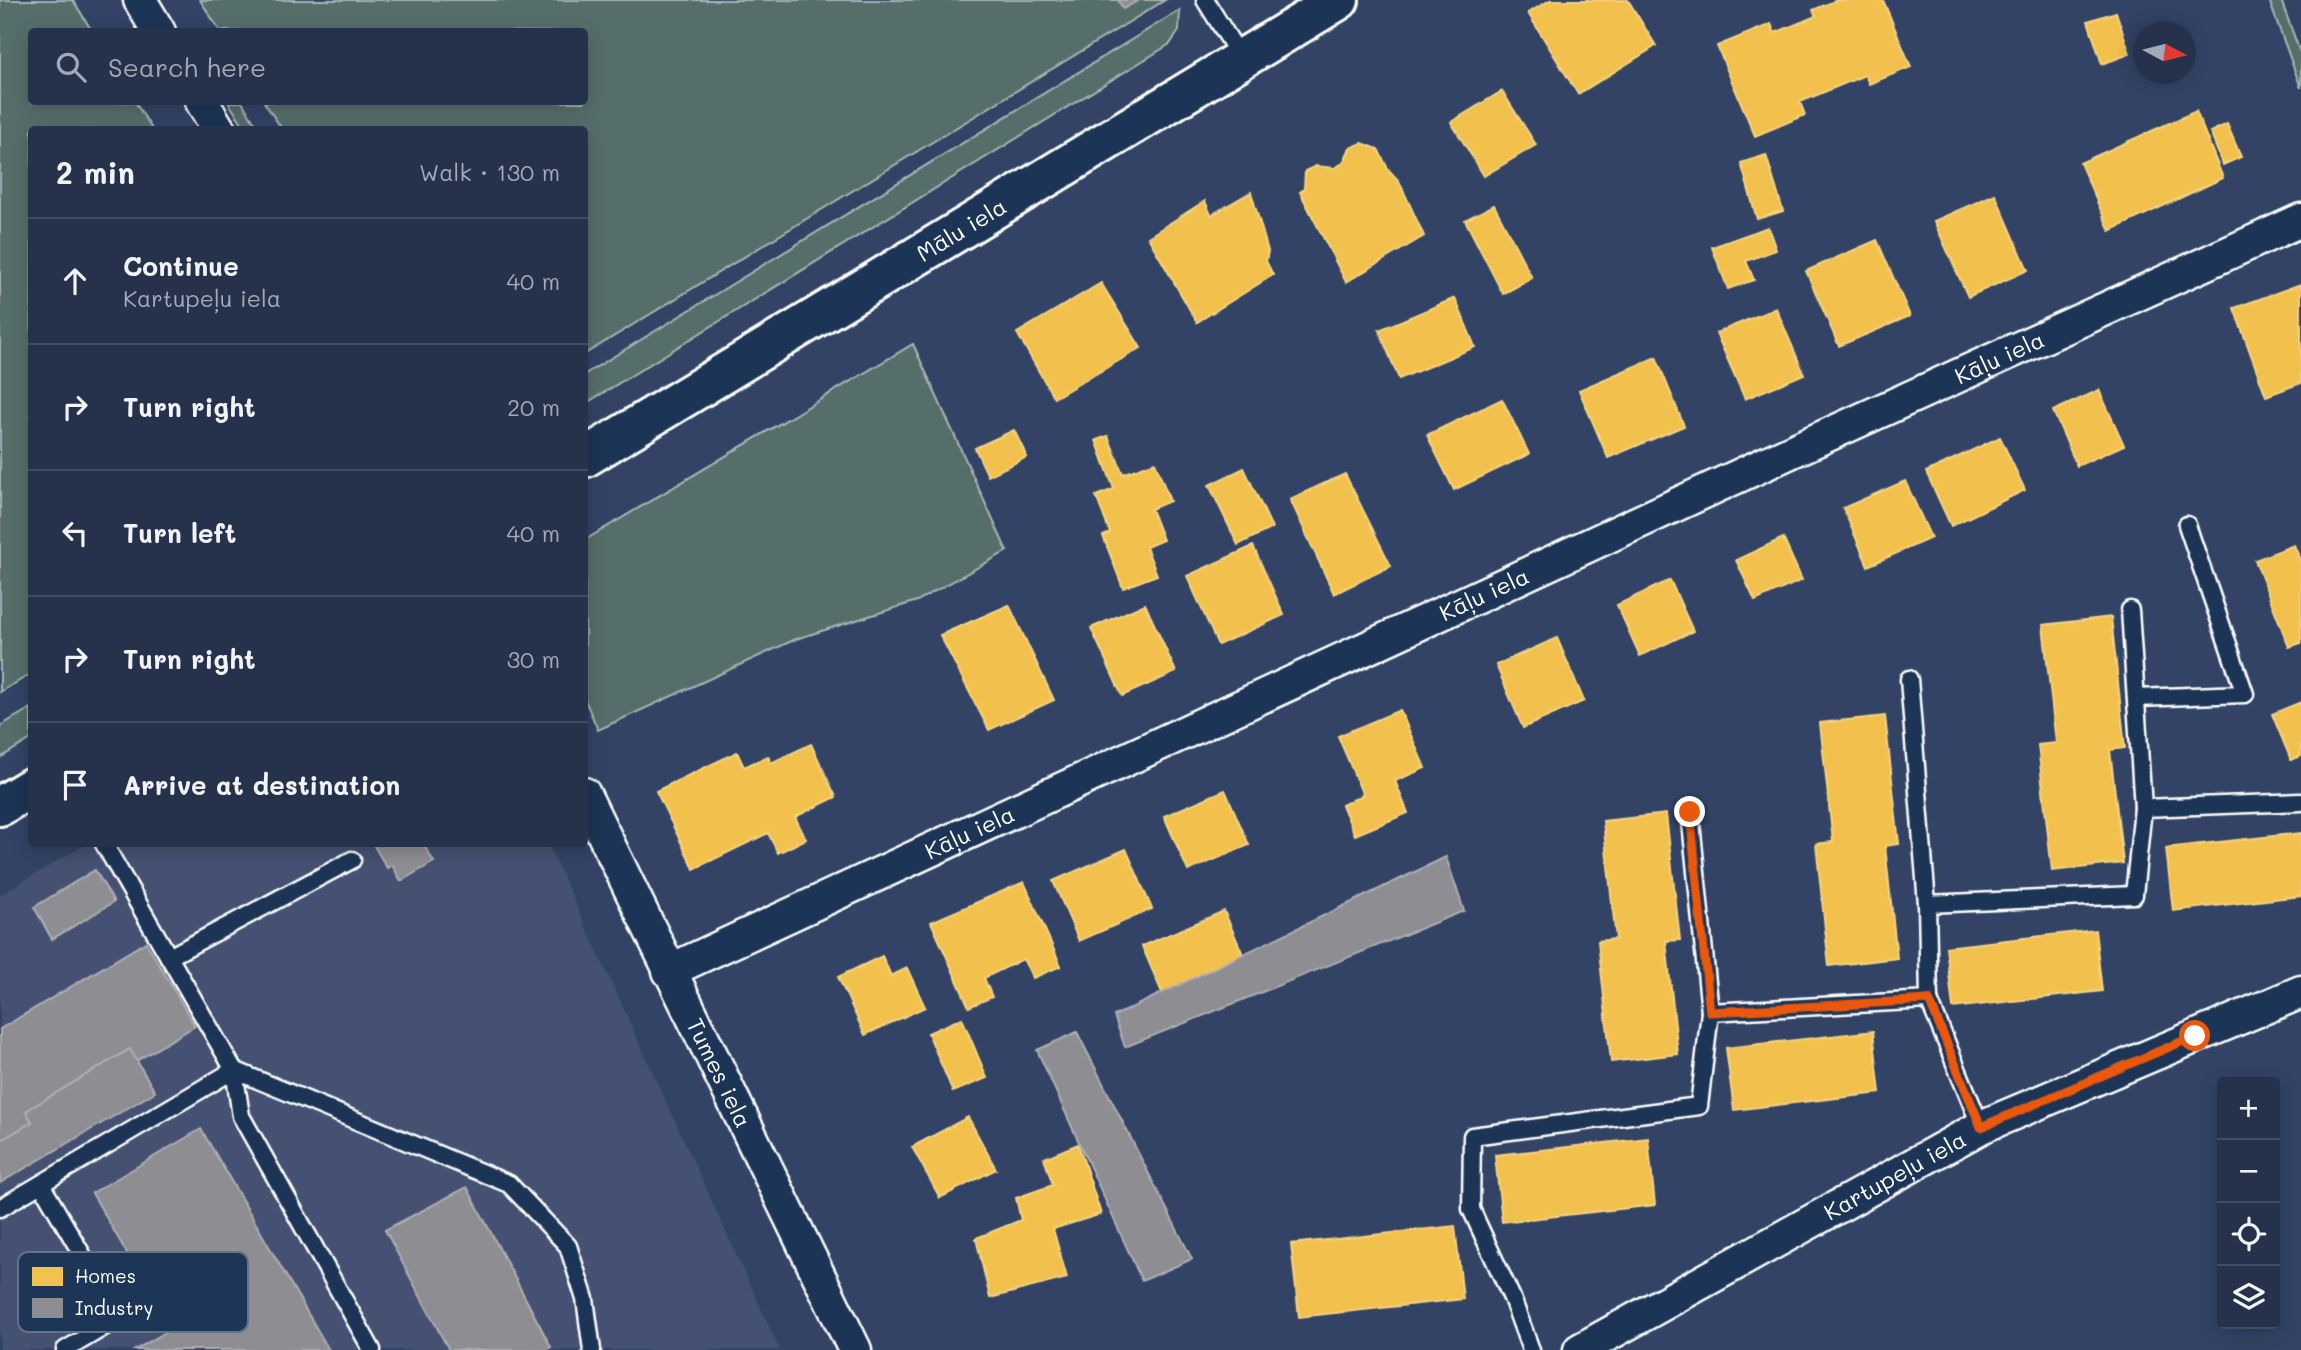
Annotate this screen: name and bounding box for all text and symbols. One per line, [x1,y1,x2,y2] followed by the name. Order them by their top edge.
[2133,21,2196,84] north arrow
[28,28,588,105] search box
[52,48,90,86] icon: search
[108,50,266,84] text: Search here
[56,152,135,192] text: 2 min
[419,157,560,187] text: Walk · 130 m
[911,191,1012,268] street label: Mālu iela
[123,249,239,283] text: Continue
[56,262,94,300] icon: ahead
[507,266,560,296] text: 40 m
[123,283,281,313] text: Kartupeļu iela
[1949,324,2049,390] street label: Kāļu iela
[56,388,94,426] icon: right
[123,390,256,424] text: Turn right
[507,392,560,422] text: 20 m
[56,514,94,552] icon: left
[123,516,236,550] text: Turn left
[507,518,560,548] text: 40 m
[1434,560,1534,627] street label: Kāļu iela
[56,640,94,678] icon: right
[123,642,256,676] text: Turn right
[507,644,560,674] text: 30 m
[56,766,94,804] icon: arrive
[123,768,400,802] text: Arrive at destination
[1674,796,1705,827] route end
[920,798,1019,866] street label: Kāļu iela
[680,1013,759,1132] street label: Tumes iela
[2179,1020,2210,1051] route start
[2217,1077,2280,1329] map controls
[2217,1077,2280,1140] button: +
[1818,1123,1971,1227] street label: Kartupeļu iela
[2217,1140,2280,1203] button: −
[2217,1203,2280,1266] button: locate
[18,1252,248,1332] legend
[75,1263,136,1288] text: Homes
[2217,1266,2280,1329] button: layers
[75,1295,153,1320] text: Industry

